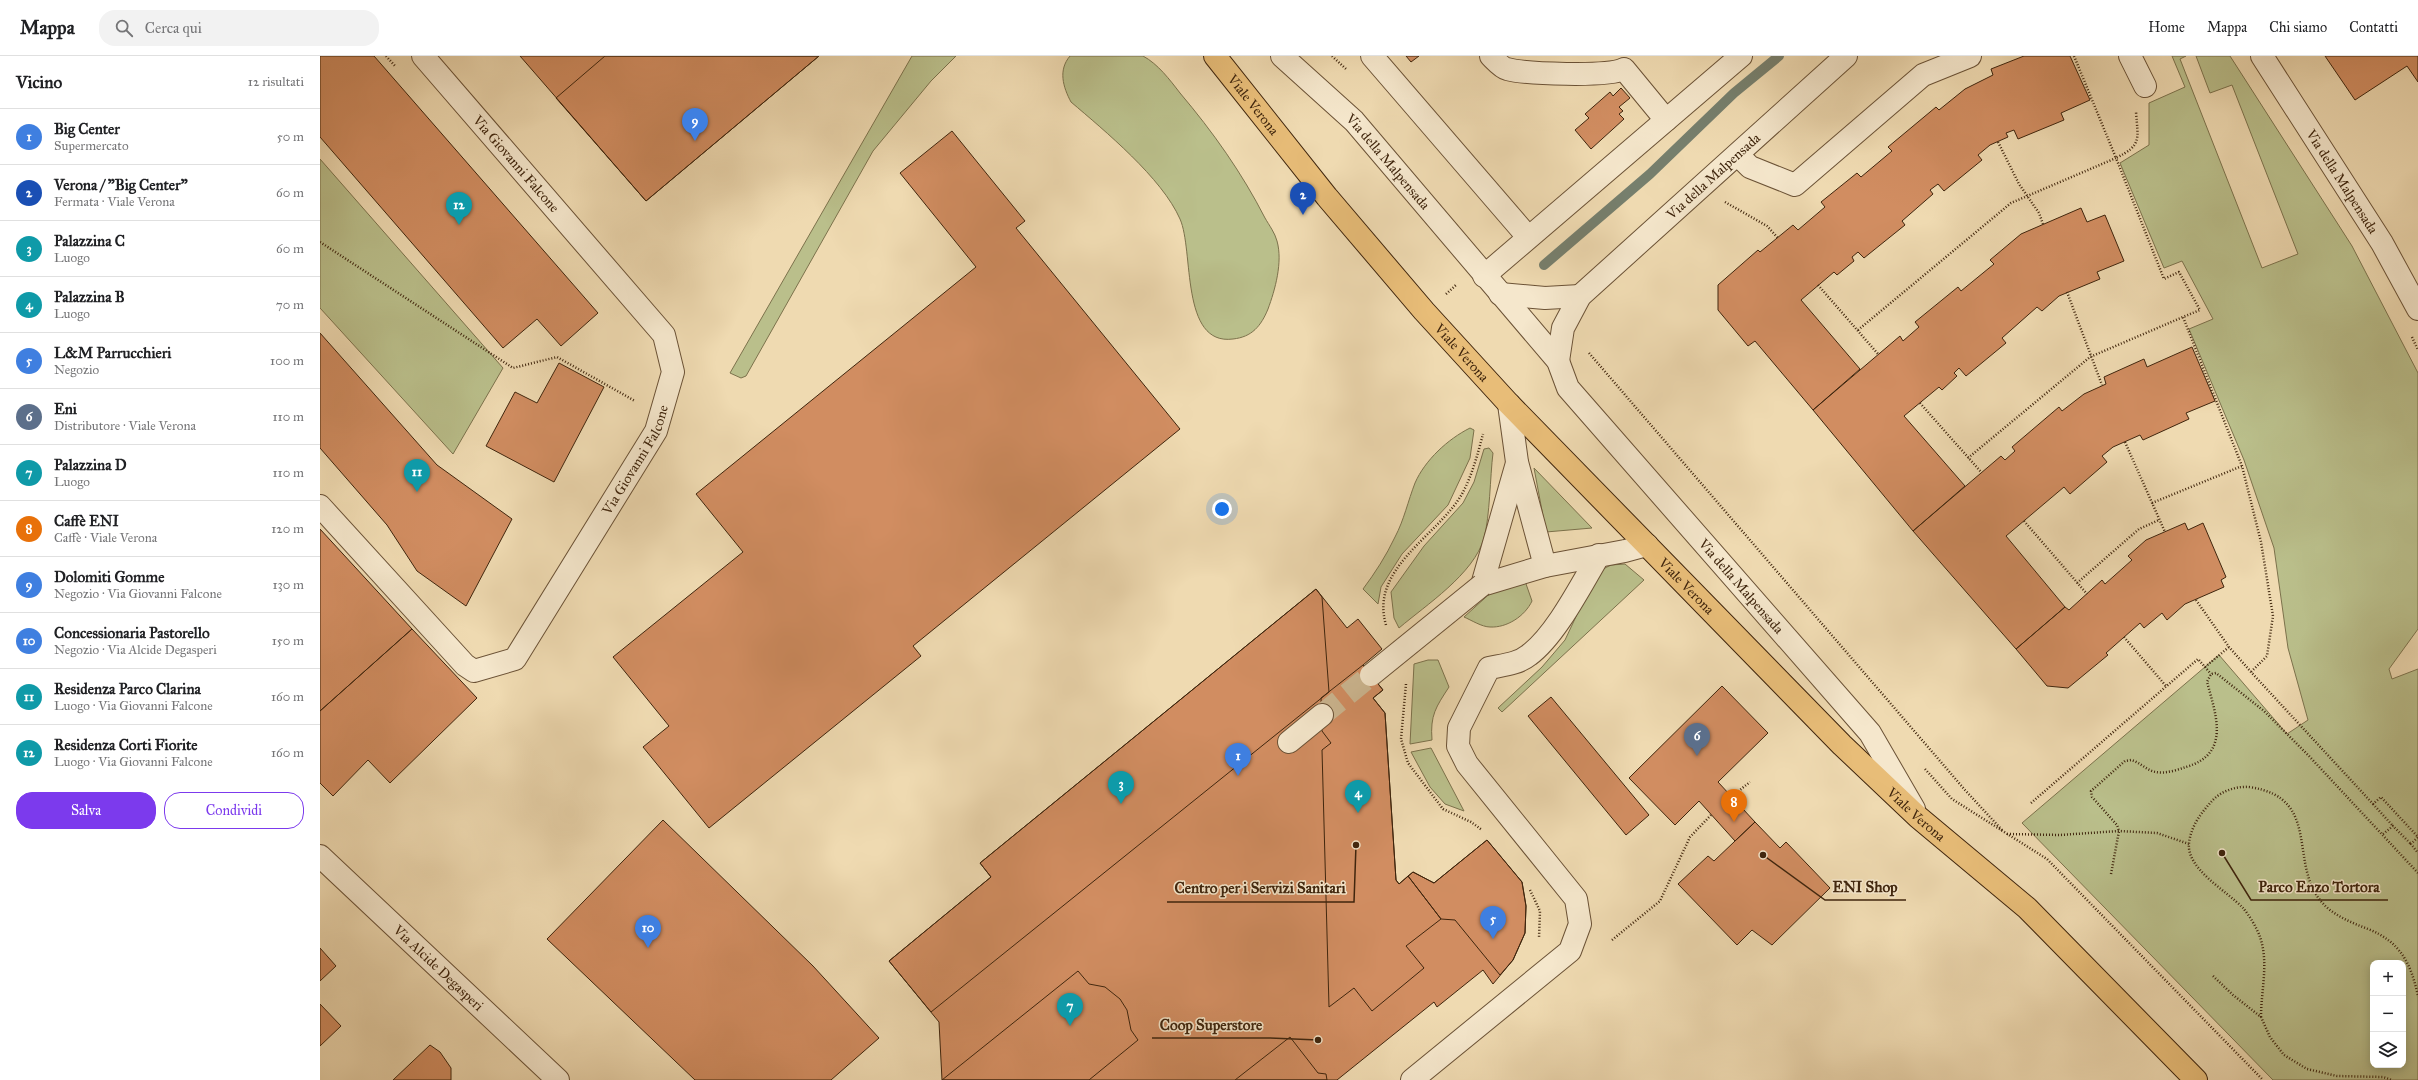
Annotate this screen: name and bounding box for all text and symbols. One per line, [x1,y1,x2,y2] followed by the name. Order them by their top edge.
[99,10,379,46] search box
[20,16,75,39] text: Mappa
[113,17,135,39] icon: search
[145,19,202,37] text: Cerca qui
[2148,19,2185,36] text: Home
[2207,19,2247,36] text: Mappa
[2269,19,2327,36] text: Chi siamo
[2349,19,2398,36] text: Contatti
[1224,70,1283,138] street label: Viale Verona
[16,72,62,93] text: Vicino
[248,74,304,90] text: 12 risultati
[682,108,708,141] pin: 9
[1342,109,1434,213] street label: Via della Malpensada
[469,111,563,216] street label: Via Giovanni Falcone
[54,120,120,138] text: Big Center
[2302,125,2382,237] street label: Via della Malpensada
[26,129,32,145] text: 1
[277,129,304,145] text: 50 m
[1662,129,1764,223] street label: Via della Malpensada
[54,138,129,154] text: Supermercato
[54,176,188,194] text: Verona / "Big Center"
[1290,182,1316,215] pin: 2
[26,185,32,201] text: 2
[276,185,304,201] text: 60 m
[446,192,472,225] pin: 12
[54,194,175,210] text: Fermata · Viale Verona
[54,232,125,250] text: Palazzina C
[26,241,32,257] text: 3
[276,241,304,257] text: 60 m
[54,250,90,266] text: Luogo
[54,288,125,306] text: Palazzina B
[25,297,33,313] text: 4
[276,297,304,313] text: 70 m
[54,306,90,322] text: Luogo
[1431,319,1493,385] street label: Viale Verona
[54,344,172,362] text: L&M Parrucchieri
[26,353,32,369] text: 5
[270,353,304,369] text: 100 m
[54,362,99,378] text: Negozio
[54,400,77,418] text: Eni
[598,403,672,518] street label: Via Giovanni Falcone
[26,409,32,425] text: 6
[272,409,304,425] text: 110 m
[54,418,196,434] text: Distributore · Viale Verona
[54,456,127,474] text: Palazzina D
[404,459,430,492] pin: 11
[26,465,32,481] text: 7
[272,465,304,481] text: 110 m
[54,474,90,490] text: Luogo
[1212,499,1232,519] your location
[54,512,119,530] text: Caffè ENI
[26,521,32,537] text: 8
[271,521,304,537] text: 120 m
[54,530,157,546] text: Caffè · Viale Verona
[1695,534,1788,637] street label: Via della Malpensada
[1655,553,1718,618] street label: Viale Verona
[54,568,164,586] text: Dolomiti Gomme
[26,577,32,593] text: 9
[272,577,304,593] text: 130 m
[54,586,222,602] text: Negozio · Via Giovanni Falcone
[54,624,210,642] text: Concessionaria Pastorello
[23,633,35,649] text: 10
[272,633,304,649] text: 150 m
[54,642,217,658] text: Negozio · Via Alcide Degasperi
[54,680,201,698] text: Residenza Parco Clarina
[24,689,34,705] text: 11
[271,689,304,705] text: 160 m
[54,698,213,714] text: Luogo · Via Giovanni Falcone
[1684,723,1710,756] pin: 6
[54,736,198,754] text: Residenza Corti Fiorite
[1225,743,1251,776] pin: 1
[23,745,35,761] text: 12
[271,745,304,761] text: 160 m
[54,754,213,770] text: Luogo · Via Giovanni Falcone
[1108,771,1134,804] pin: 3
[1345,780,1371,813] pin: 4
[1883,783,1949,845] street label: Viale Verona
[1721,789,1747,822] pin: 8
[16,792,156,829] button: Salva
[164,792,304,829] button: Condividi
[1825,873,1906,900] callout: ENI Shop
[2251,873,2388,900] callout: Parco Enzo Tortora
[1167,875,1354,902] callout: Centro per i Servizi Sanitari
[1832,878,1898,897] text: ENI Shop
[2258,878,2380,896] text: Parco Enzo Tortora
[1174,879,1346,898] text: Centro per i Servizi Sanitari
[1480,906,1506,939] pin: 5
[635,915,661,948] pin: 10
[389,920,487,1014] street label: Via Alcide Degasperi
[2370,960,2406,1068] map controls
[2370,960,2406,996] button: +
[1057,993,1083,1026] pin: 7
[2370,996,2406,1032] button: −
[1152,1011,1270,1038] callout: Coop Superstore
[1160,1016,1263,1035] text: Coop Superstore
[2370,1032,2406,1068] button: layers

